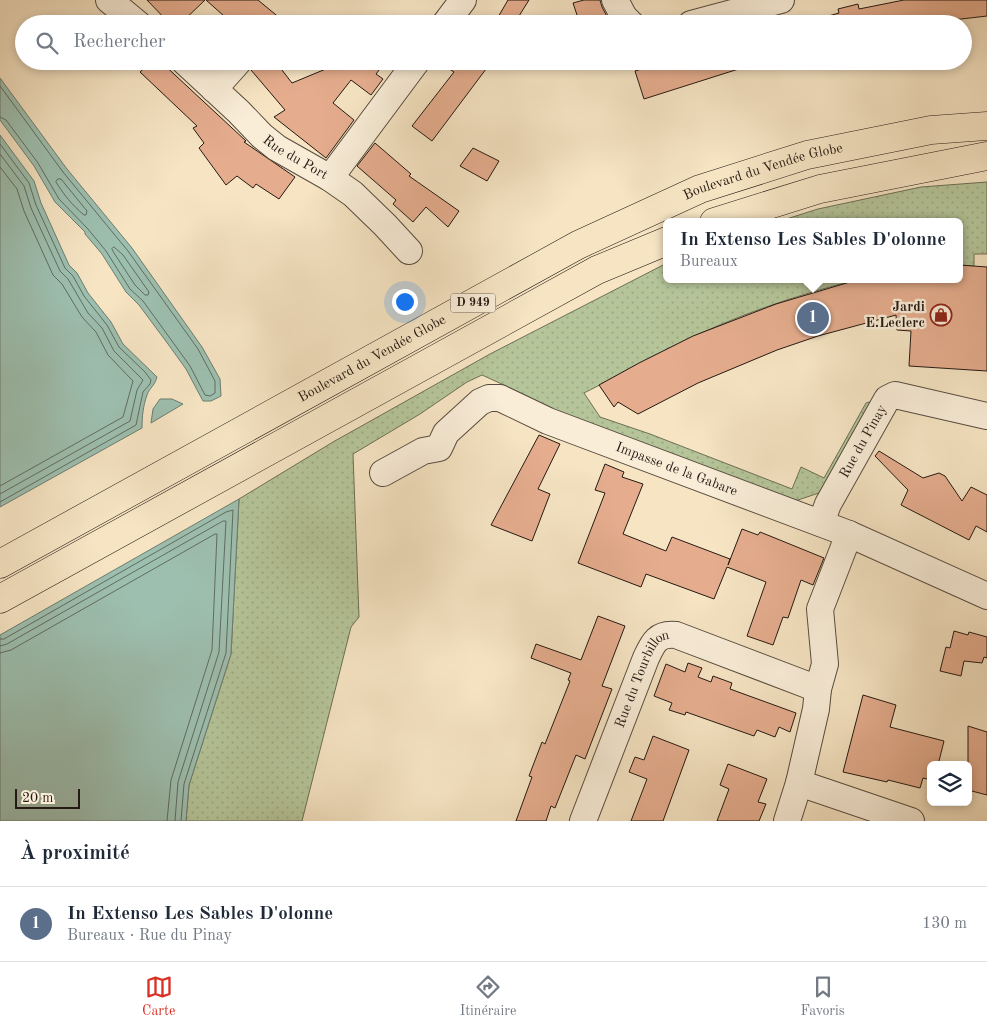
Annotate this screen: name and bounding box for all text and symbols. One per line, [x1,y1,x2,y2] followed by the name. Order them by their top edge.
[15,15,972,70] search box
[33,29,61,57] icon: search
[73,33,166,52] text: Rechercher
[260,133,330,182] street label: Rue du Port
[681,141,844,203] street label: Boulevard du Vendée Globe
[663,218,963,283] popup
[680,231,946,250] text: In Extenso Les Sables D'olonne
[680,254,738,270] text: Bureaux
[392,289,418,315] your location
[450,294,496,312] road number: D 949
[797,299,829,337] pin: 1
[865,300,925,330] place label: Jardi E.Leclerc
[929,303,953,327] shop icon: Jardi E.Leclerc
[296,312,448,405] street label: Boulevard du Vendée Globe
[837,402,890,480] street label: Rue du Pinay
[614,440,740,499] street label: Impasse de la Gabare
[613,628,671,730] street label: Rue du Tourbillon
[927,761,972,806] map controls
[927,761,972,806] button: layers
[15,786,80,809] scale bar
[22,791,53,805] text: 20 m
[20,843,130,864] text: À proximité
[67,905,333,924] text: In Extenso Les Sables D'olonne
[31,916,41,932] text: 1
[922,916,967,932] text: 130 m
[67,928,232,944] text: Bureaux · Rue du Pinay
[142,973,175,1020] tab: Carte
[460,973,516,1020] tab: Itinéraire
[801,973,845,1020] tab: Favoris

